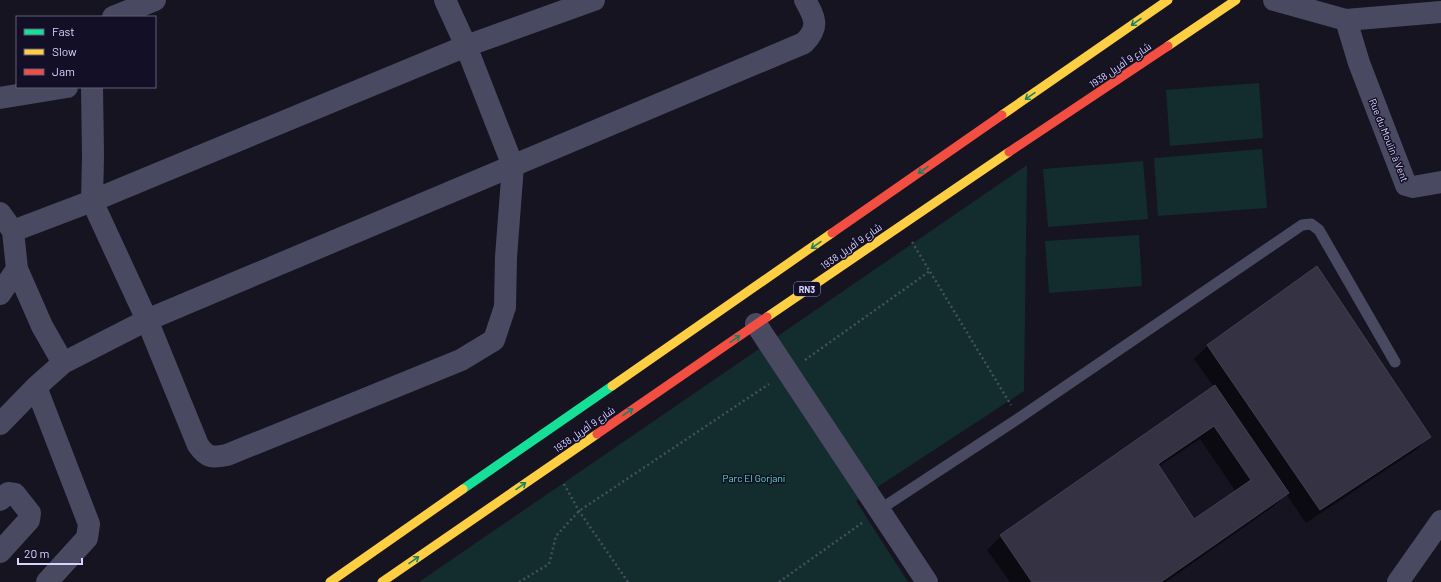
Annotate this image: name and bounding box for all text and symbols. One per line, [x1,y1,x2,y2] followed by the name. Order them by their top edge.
[16,16,156,88] legend
[1131,18,1142,26] one-way arrow
[52,24,75,38] text: Fast
[1087,40,1154,91] street label: شارع 9 أفريل 1938
[52,44,77,58] text: Slow
[52,64,75,78] text: Jam
[1024,92,1035,100] one-way arrow
[1367,97,1411,184] street label: Rue du Moulin à Vent
[917,166,928,175] one-way arrow
[818,220,884,272] street label: شارع 9 أفريل 1938
[811,241,822,249] one-way arrow
[794,282,820,296] road number: RN3
[729,335,740,343] one-way arrow
[551,403,617,455] street label: شارع 9 أفريل 1938
[622,408,634,416] one-way arrow
[723,472,785,484] park label: Parc El Gorjani
[515,482,526,490] one-way arrow
[18,540,82,566] scale bar
[24,546,50,560] text: 20 m
[408,556,419,564] one-way arrow

